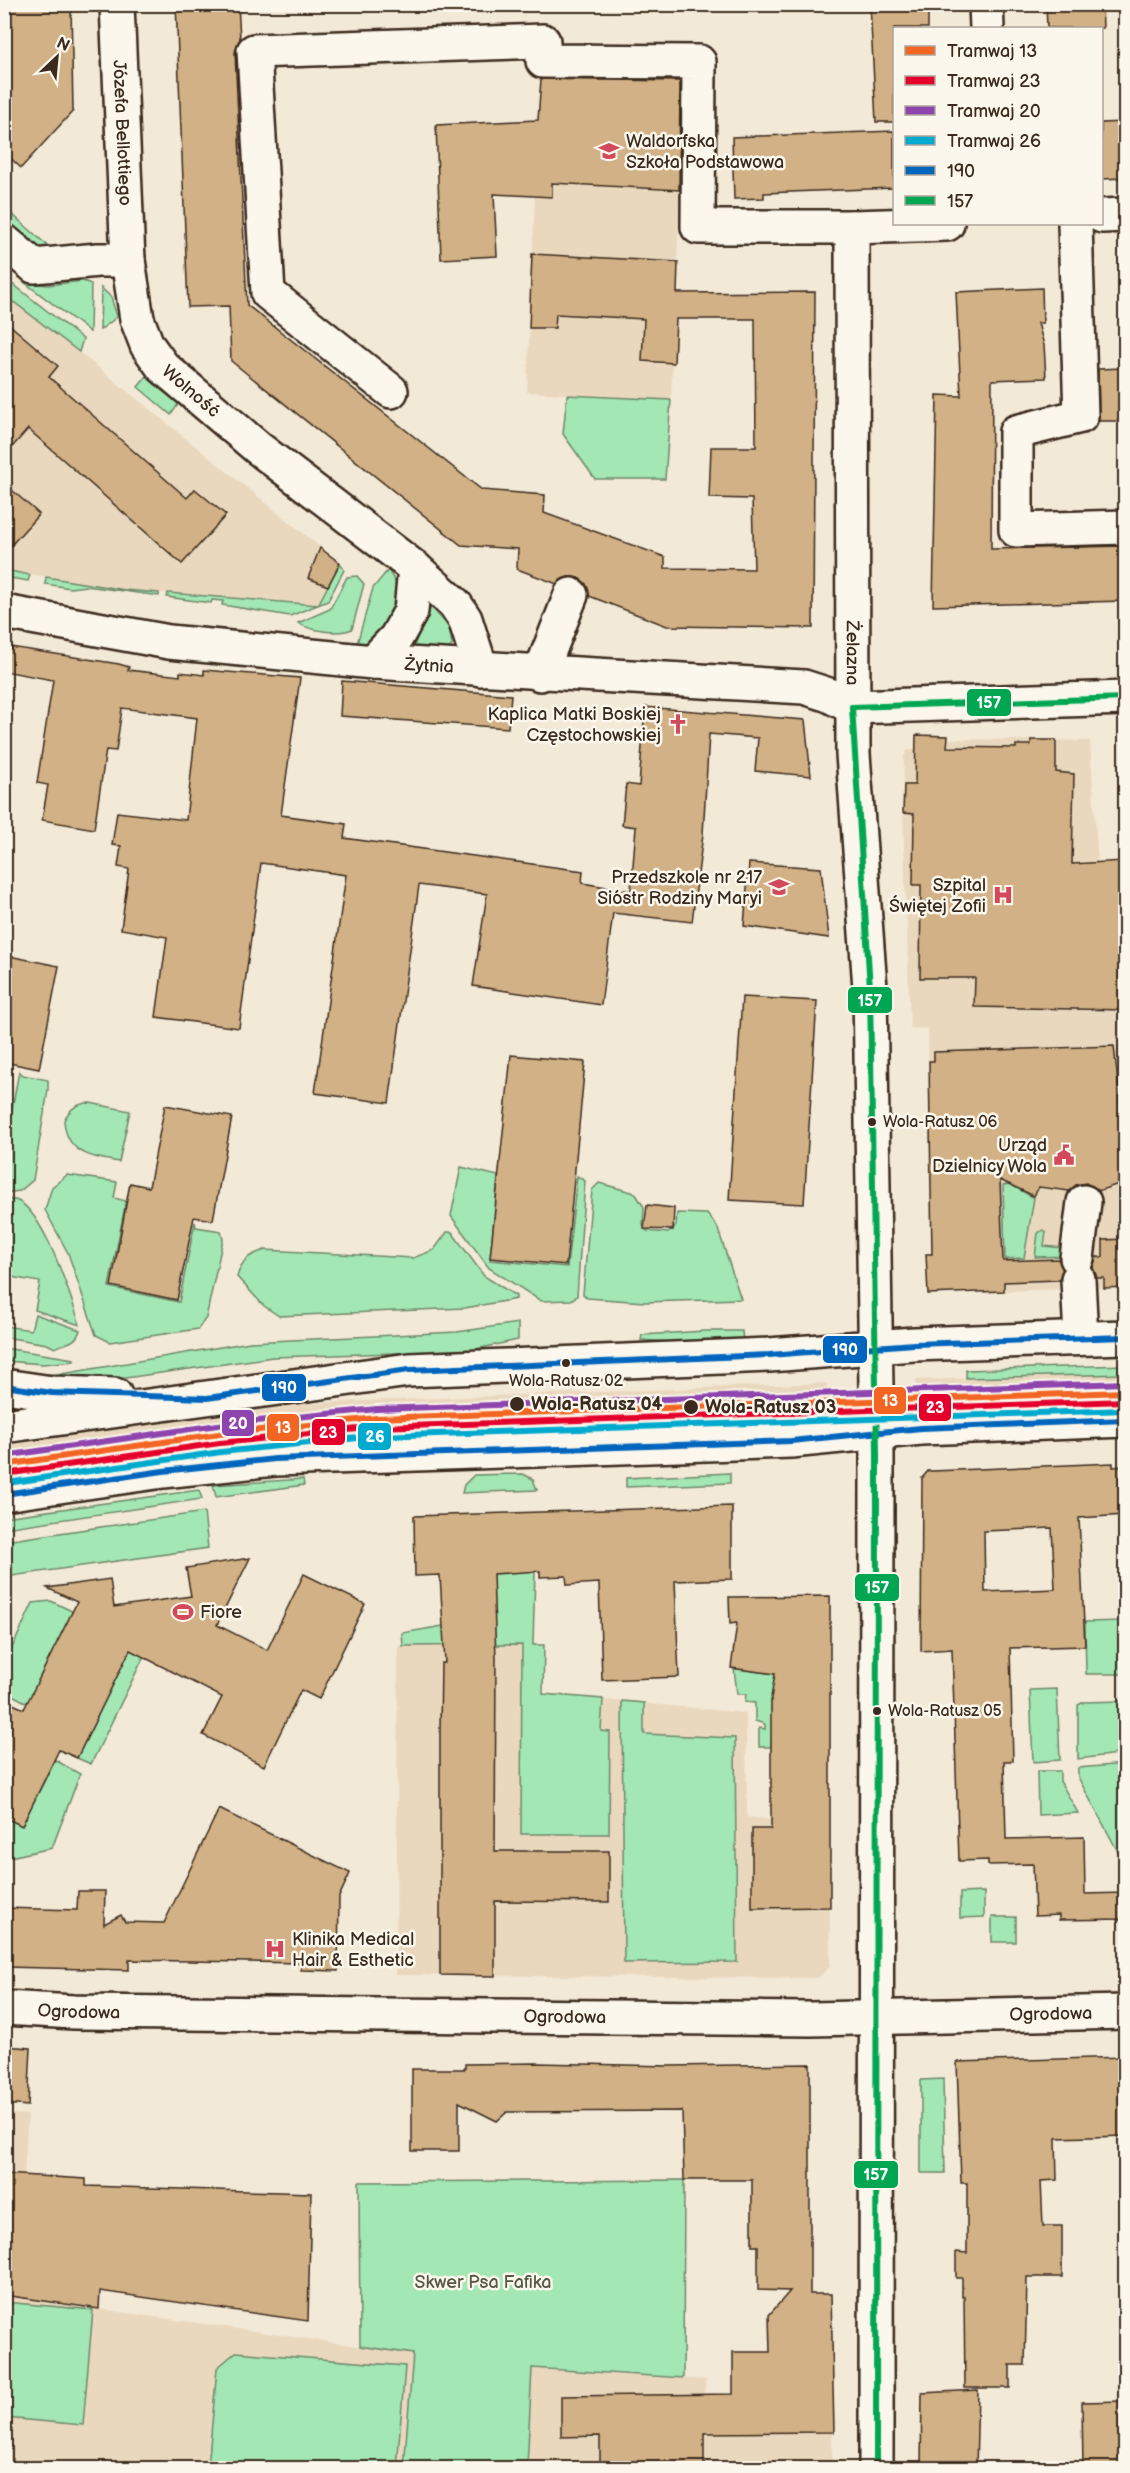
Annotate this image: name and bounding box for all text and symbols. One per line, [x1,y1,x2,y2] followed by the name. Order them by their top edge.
[27,27,87,87] north arrow
[893,27,1103,225] legend
[53,34,72,56] text: N
[947,41,1037,62] text: Tramwaj 13
[109,60,136,206] street label: Józefa Bellottiego
[947,71,1041,92] text: Tramwaj 23
[947,101,1040,122] text: Tramwaj 20
[626,131,784,173] place label: Waldorfska Szkoła Podstawowa
[947,131,1041,152] text: Tramwaj 26
[597,139,621,163] school or university icon: Waldorfska Szkoła Podstawowa
[947,161,975,182] text: 190
[947,191,973,212] text: 157
[158,360,225,422] street label: Wolność
[842,620,864,685] street label: Żelazna
[403,652,454,677] street label: Żytnia
[966,688,1012,717] line badge: 157
[977,694,1002,713] text: 157
[488,704,661,746] place label: Kaplica Matki Boskiej Częstochowskiej
[666,712,690,736] church icon: Kaplica Matki Boskiej Częstochowskiej
[597,867,762,909] place label: Przedszkole nr 217 Sióstr Rodziny Maryi
[767,875,791,899] school or university icon: Przedszkole nr 217 Sióstr Rodziny Maryi
[889,875,986,917] place label: Szpital Świętej Zofii
[991,883,1015,907] hospital icon: Szpital Świętej Zofii
[847,986,893,1014] line badge: 157
[858,992,883,1011] text: 157
[883,1113,998,1132] place label: Wola-Ratusz 06
[866,1116,878,1128] marker: Wola-Ratusz 06
[932,1135,1047,1177] place label: Urząd Dzielnicy Wola
[1052,1143,1076,1167] public building icon: Urząd Dzielnicy Wola
[822,1335,868,1364] line badge: 190
[832,1341,858,1360] text: 190
[560,1357,572,1369] marker: Wola-Ratusz 02
[509,1372,624,1391] place label: Wola-Ratusz 02
[261,1373,307,1402] line badge: 190
[271,1379,297,1398] text: 190
[873,1386,907,1415] line badge: 13
[882,1392,898,1411] text: 13
[918,1393,952,1422] line badge: 23
[531,1394,663,1415] place label: Wola-Ratusz 04
[508,1395,526,1413] marker: Wola-Ratusz 04
[705,1397,836,1418] place label: Wola-Ratusz 03
[682,1398,700,1416] marker: Wola-Ratusz 03
[926,1399,944,1418] text: 23
[221,1409,255,1437] line badge: 20
[266,1413,300,1442] line badge: 13
[228,1415,248,1434] text: 20
[311,1418,346,1446] line badge: 23
[275,1419,291,1438] text: 13
[357,1422,392,1451] line badge: 26
[319,1424,337,1443] text: 23
[365,1428,385,1447] text: 26
[854,1573,900,1602] line badge: 157
[865,1579,890,1598] text: 157
[171,1600,195,1624] sports icon: Fiore
[200,1602,242,1623] place label: Fiore
[888,1702,1002,1721] place label: Wola-Ratusz 05
[871,1705,883,1717] marker: Wola-Ratusz 05
[292,1929,414,1971] place label: Klinika Medical Hair & Esthetic
[263,1937,287,1961] hospital icon: Klinika Medical Hair & Esthetic
[37,1999,120,2023] street label: Ogrodowa
[1009,2002,1092,2025] street label: Ogrodowa
[523,2006,606,2028] street label: Ogrodowa
[853,2160,899,2189] line badge: 157
[864,2166,889,2185] text: 157
[415,2272,551,2293] park label: Skwer Psa Fafika

